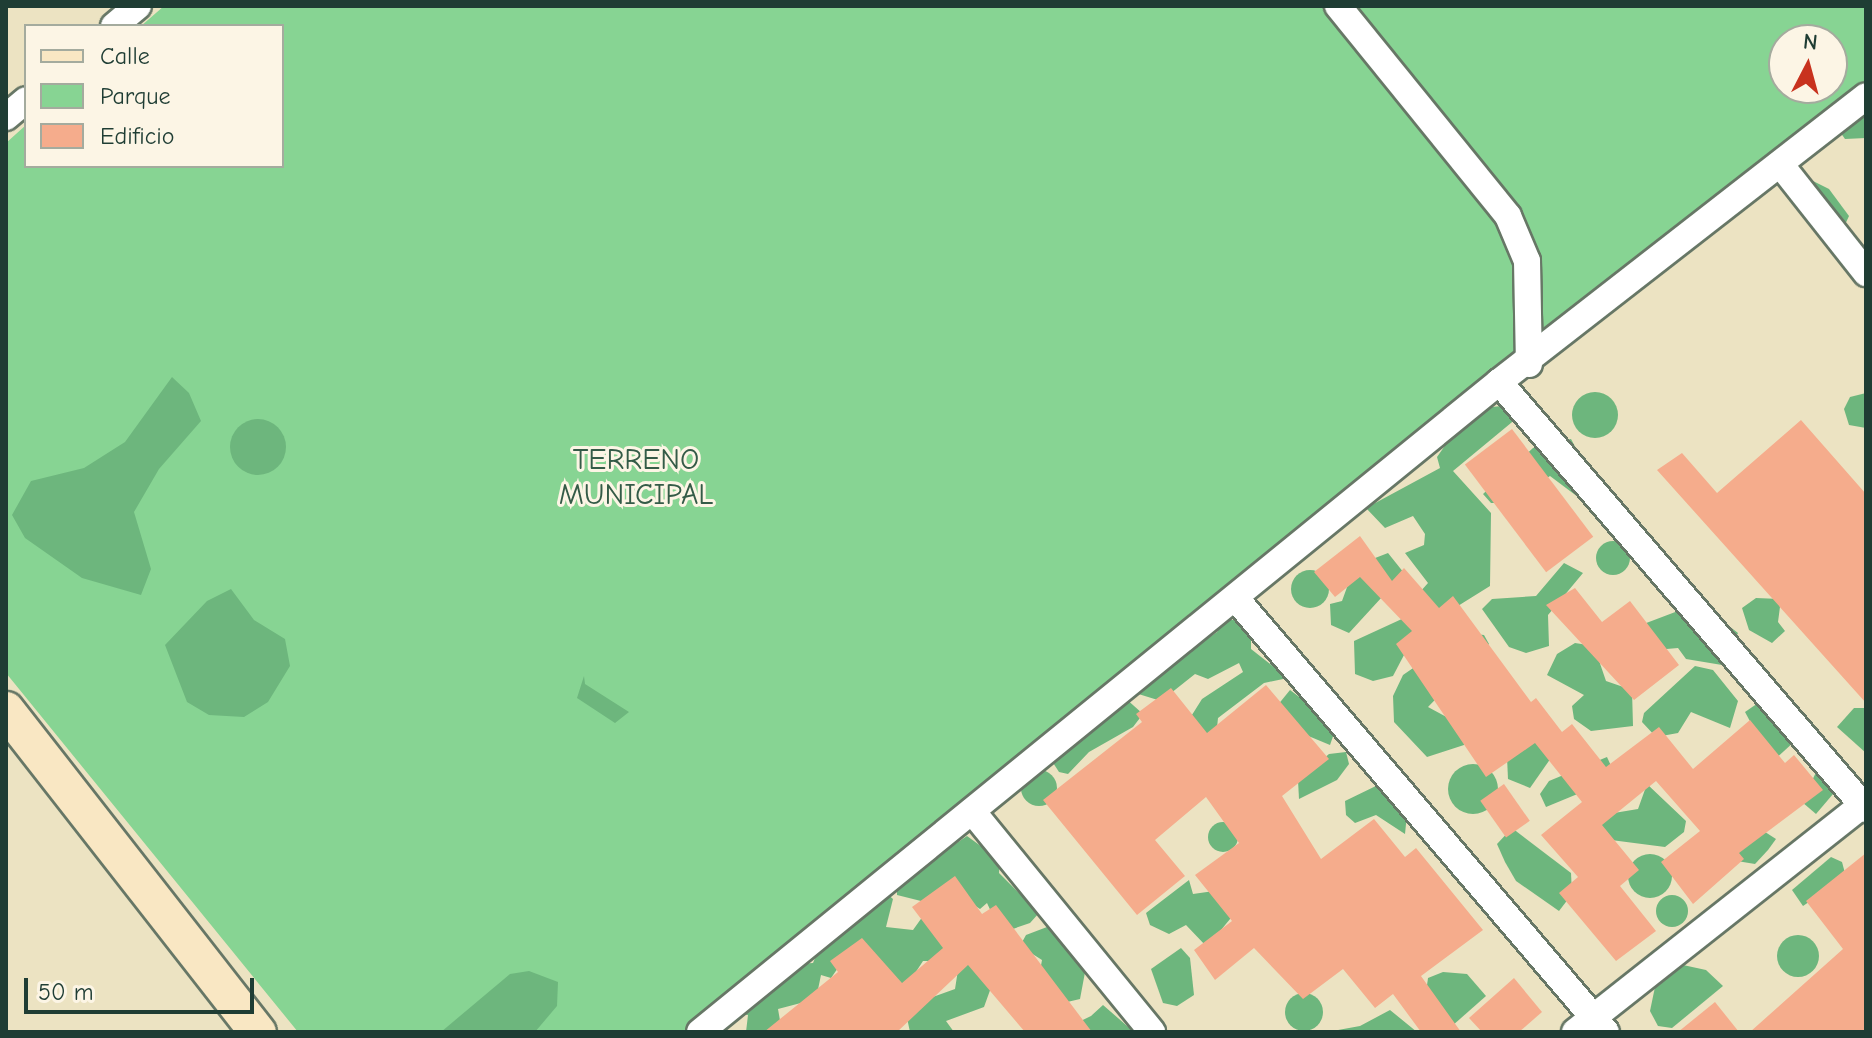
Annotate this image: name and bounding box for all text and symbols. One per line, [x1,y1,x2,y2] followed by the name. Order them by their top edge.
[24,24,284,168] legend
[1768,24,1848,104] north arrow
[1802,28,1819,56] text: N
[100,42,150,70] text: Calle
[100,82,171,110] text: Parque
[100,122,175,150] text: Edificio
[559,442,713,512] park label: TERRENO MUNICIPAL
[28,962,258,1012] scale bar
[38,978,94,1006] text: 50 m

